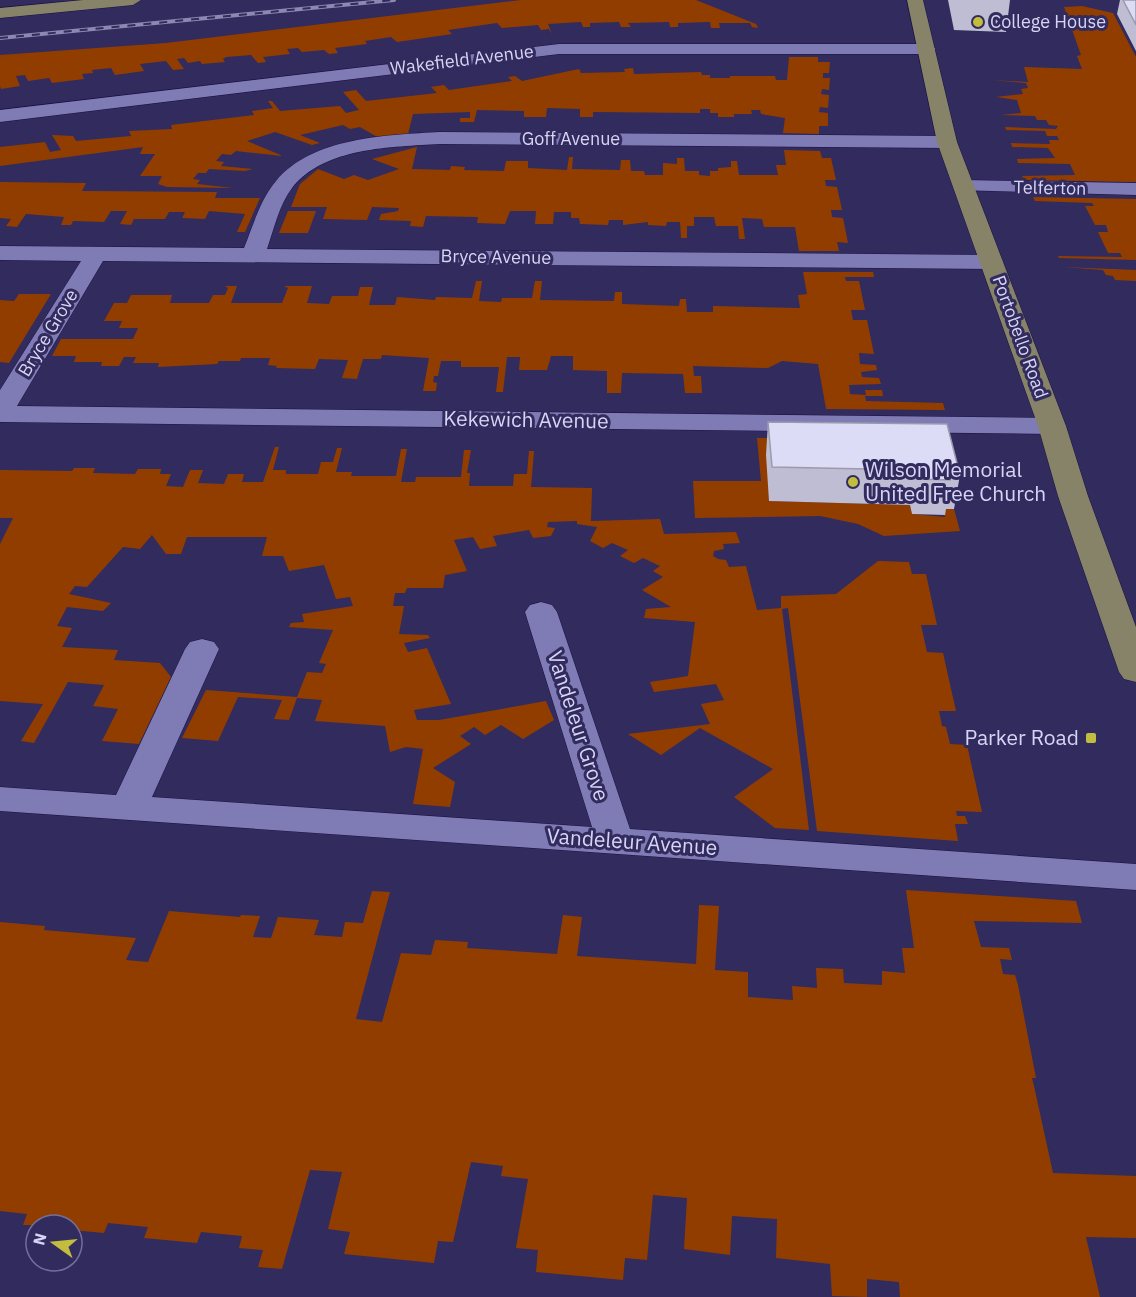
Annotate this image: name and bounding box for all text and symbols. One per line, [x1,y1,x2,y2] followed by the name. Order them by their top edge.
[990,10,1106,33] place label: College House
[971,15,985,29] marker: College House
[389,39,535,80] street label: Wakefield Avenue
[522,127,620,150] street label: Goff Avenue
[1013,175,1087,200] street label: Telferton
[441,244,552,269] street label: Bryce Avenue
[988,272,1053,402] street label: Portobello Road
[12,285,83,381] street label: Bryce Grove
[443,404,609,434] street label: Kekewich Avenue
[865,455,1046,507] place label: Wilson Memorial United Free Church
[846,475,860,489] marker: Wilson Memorial United Free Church
[541,647,616,804] street label: Vandeleur Grove
[964,723,1079,751] place label: Parker Road
[1084,731,1098,745] marker: Parker Road
[546,821,718,861] street label: Vandeleur Avenue
[24,1213,84,1273] north arrow
[28,1231,51,1247] text: N

